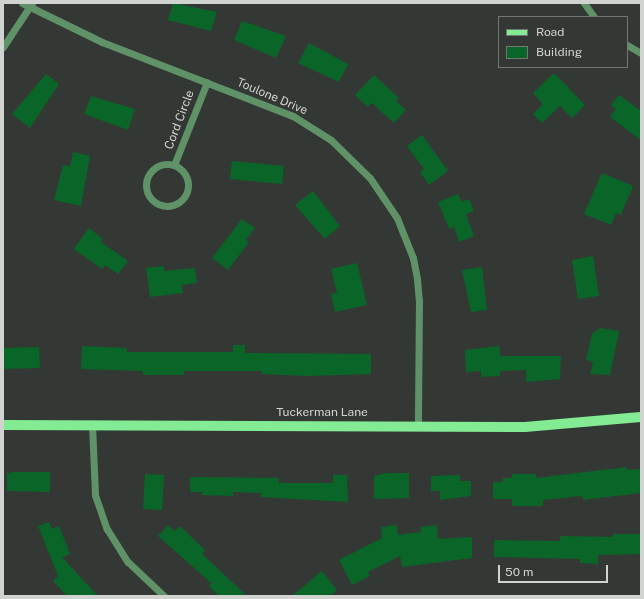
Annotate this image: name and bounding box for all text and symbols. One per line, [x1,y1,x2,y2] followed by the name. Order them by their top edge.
[498,16,628,68] legend
[536,25,564,39] text: Road
[536,45,582,59] text: Building
[234,76,310,118] street label: Toulone Drive
[162,88,198,152] street label: Cord Circle
[276,406,368,420] street label: Tuckerman Lane
[500,557,610,583] scale bar
[505,565,533,579] text: 50 m

